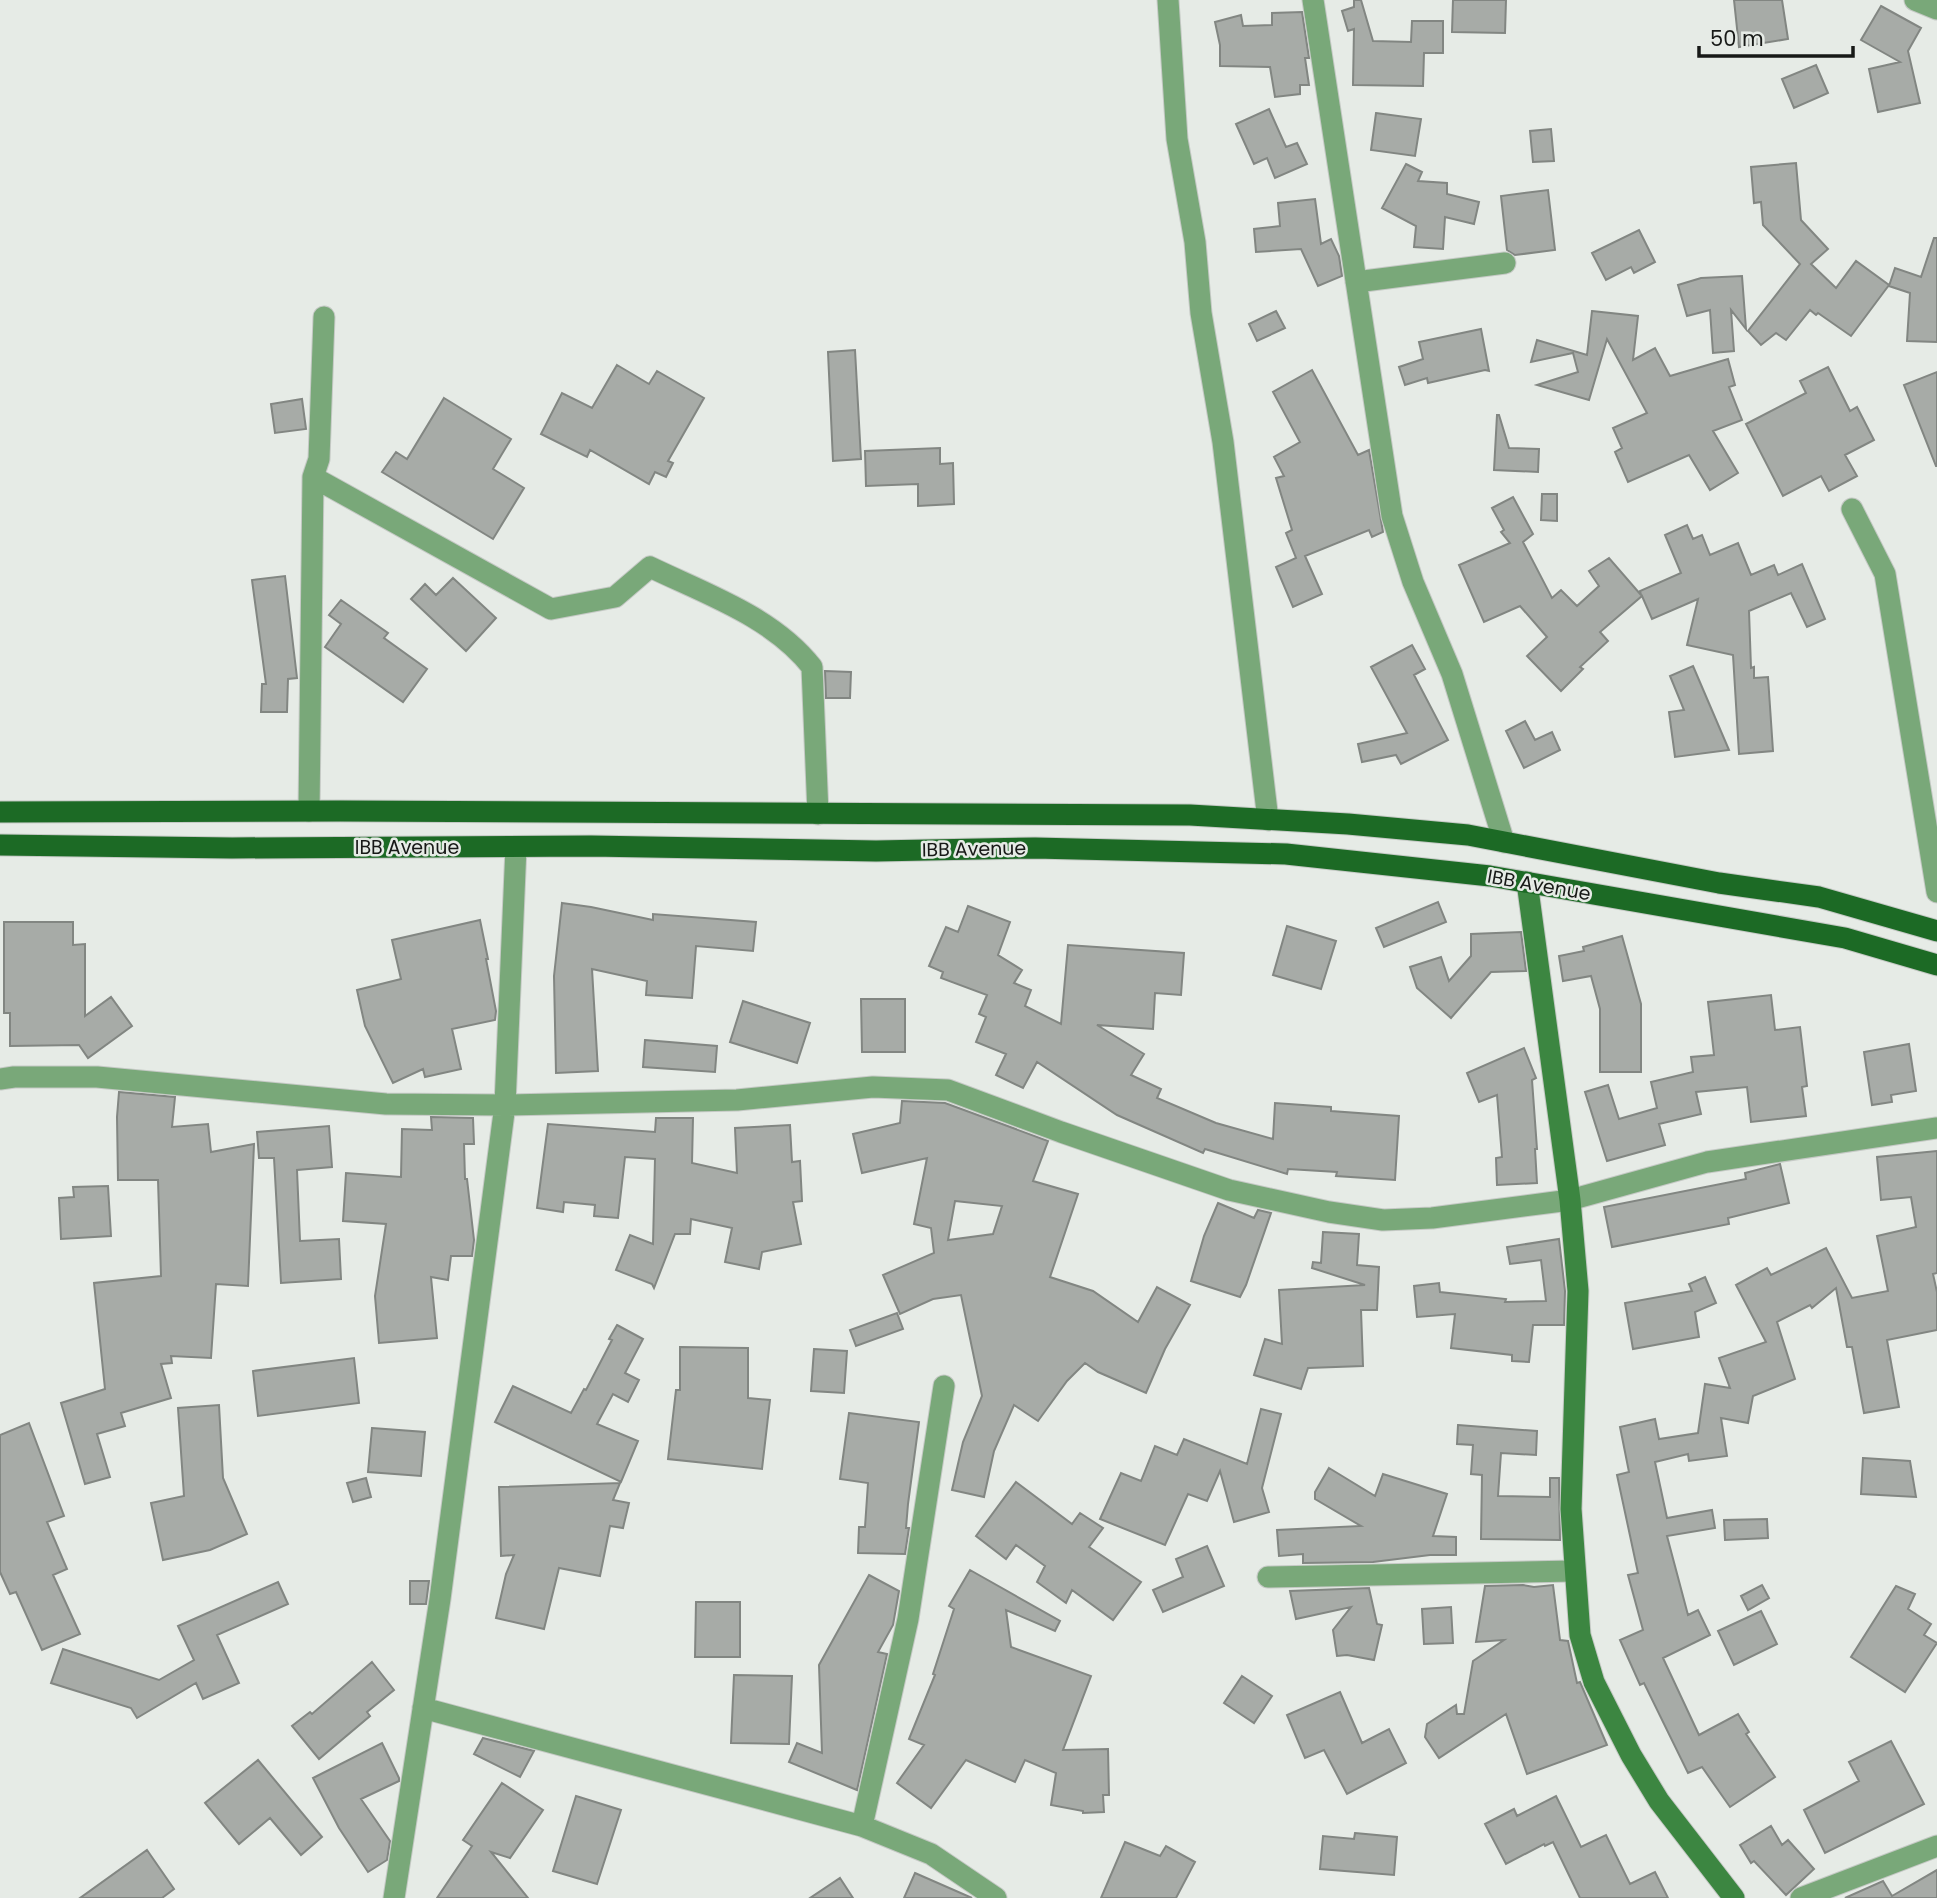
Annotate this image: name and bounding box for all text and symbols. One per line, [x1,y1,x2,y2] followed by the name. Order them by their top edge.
[1699,14,1853,58] scale bar
[1710,24,1764,53] text: 50 m
[355,834,459,861] street label: IBB Avenue
[922,835,1026,863] street label: IBB Avenue
[1485,863,1593,907] street label: IBB Avenue

